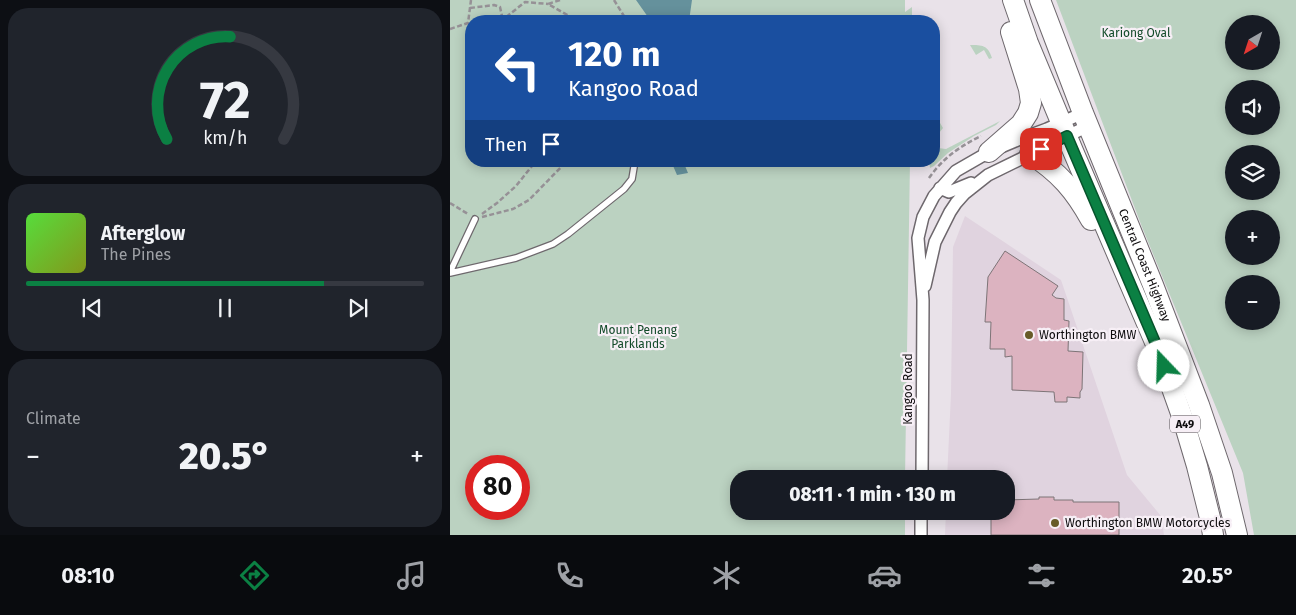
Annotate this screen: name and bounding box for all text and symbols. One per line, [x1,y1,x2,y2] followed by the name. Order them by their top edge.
[1225,15,1280,70] north arrow
[1225,15,1280,330] map controls
[1102,26,1171,40] park label: Kariong Oval
[568,33,661,75] text: 120 m
[485,35,550,100] icon: left
[200,69,250,132] text: 72
[568,75,699,102] text: Kangoo Road
[1225,80,1280,135] button: sound
[203,127,247,149] text: km/h
[1020,128,1062,170] pin
[537,130,565,158] icon: arrive
[485,133,527,156] text: Then
[1027,135,1055,163] icon: arrive
[1225,145,1280,200] button: layers
[1116,207,1173,324] street label: Central Coast Highway
[1225,210,1280,265] button: +
[101,222,185,245] text: Afterglow
[101,245,171,264] text: The Pines
[1225,275,1280,330] button: −
[78,294,106,322] icon: previous
[211,294,239,322] icon: pause
[344,294,372,322] icon: next
[599,323,678,351] park label: Mount Penang Parklands
[1039,328,1136,342] place label: Worthington BMW
[1023,329,1035,341] marker: Worthington BMW
[1137,339,1189,391] position arrow
[901,353,915,425] street label: Kangoo Road
[26,409,81,428] text: Climate
[1170,416,1200,432] road number: A49
[179,433,271,479] text: 20.5°
[26,440,40,473] text: −
[410,440,424,473] text: +
[465,455,530,520] speed limit sign: 80
[789,483,956,506] text: 08:11 · 1 min · 130 m
[1065,516,1231,530] place label: Worthington BMW Motorcycles
[1049,517,1061,529] marker: Worthington BMW Motorcycles
[237,558,272,593] icon: directions
[394,558,429,593] icon: music
[552,558,587,593] icon: phone
[709,558,744,593] icon: climate
[867,558,902,593] icon: car
[1024,558,1059,593] icon: filters
[61,562,115,589] text: 08:10
[1182,562,1235,589] text: 20.5°

